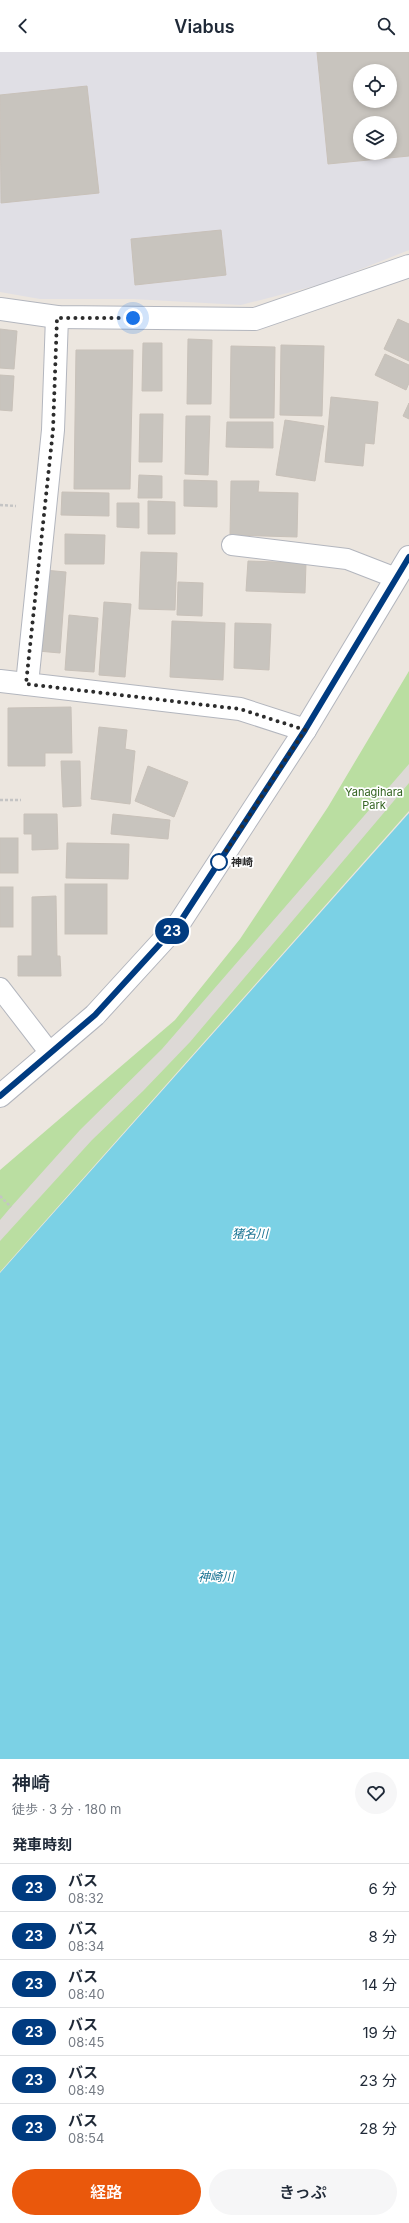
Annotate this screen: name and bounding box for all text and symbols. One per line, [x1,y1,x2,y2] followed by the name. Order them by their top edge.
[12,15,34,37] icon: back
[375,15,397,37] icon: search
[174,16,235,37] text: Viabus
[353,64,397,160] map controls
[353,64,397,108] button: locate
[353,116,397,160] button: layers
[123,308,143,328] your location
[345,785,403,812] park label: Yanagihara Park
[210,853,228,871] marker: 神崎
[231,855,253,869] place label: 神崎
[154,918,190,944] line badge: 23
[163,922,181,939] text: 23
[232,1226,270,1241] water label: 猪名川
[198,1569,236,1584] water label: 神崎川
[12,1772,50,1795] text: 神崎
[355,1772,397,1814] button: heart
[12,1801,121,1817] text: 徒歩 · 3 分 · 180 m
[12,1835,72,1854] text: 発車時刻
[68,1871,98,1890] text: バス
[25,1879,43,1896] text: 23
[368,1879,397,1898] text: 6 分
[68,1890,104,1906] text: 08:32
[68,1919,98,1938] text: バス
[25,1927,43,1944] text: 23
[369,1927,397,1946] text: 8 分
[68,1938,104,1954] text: 08:34
[68,1967,98,1986] text: バス
[25,1975,43,1992] text: 23
[362,1975,397,1994] text: 14 分
[68,1986,105,2002] text: 08:40
[68,2015,98,2034] text: バス
[25,2023,43,2040] text: 23
[362,2023,397,2042] text: 19 分
[68,2034,104,2050] text: 08:45
[68,2063,98,2082] text: バス
[25,2071,43,2088] text: 23
[359,2071,397,2090] text: 23 分
[68,2082,104,2098] text: 08:49
[68,2111,98,2130] text: バス
[25,2119,43,2136] text: 23
[359,2119,397,2138] text: 28 分
[68,2130,104,2146] text: 08:54
[12,2169,201,2215] button: 経路
[209,2169,397,2215] button: きっぷ

